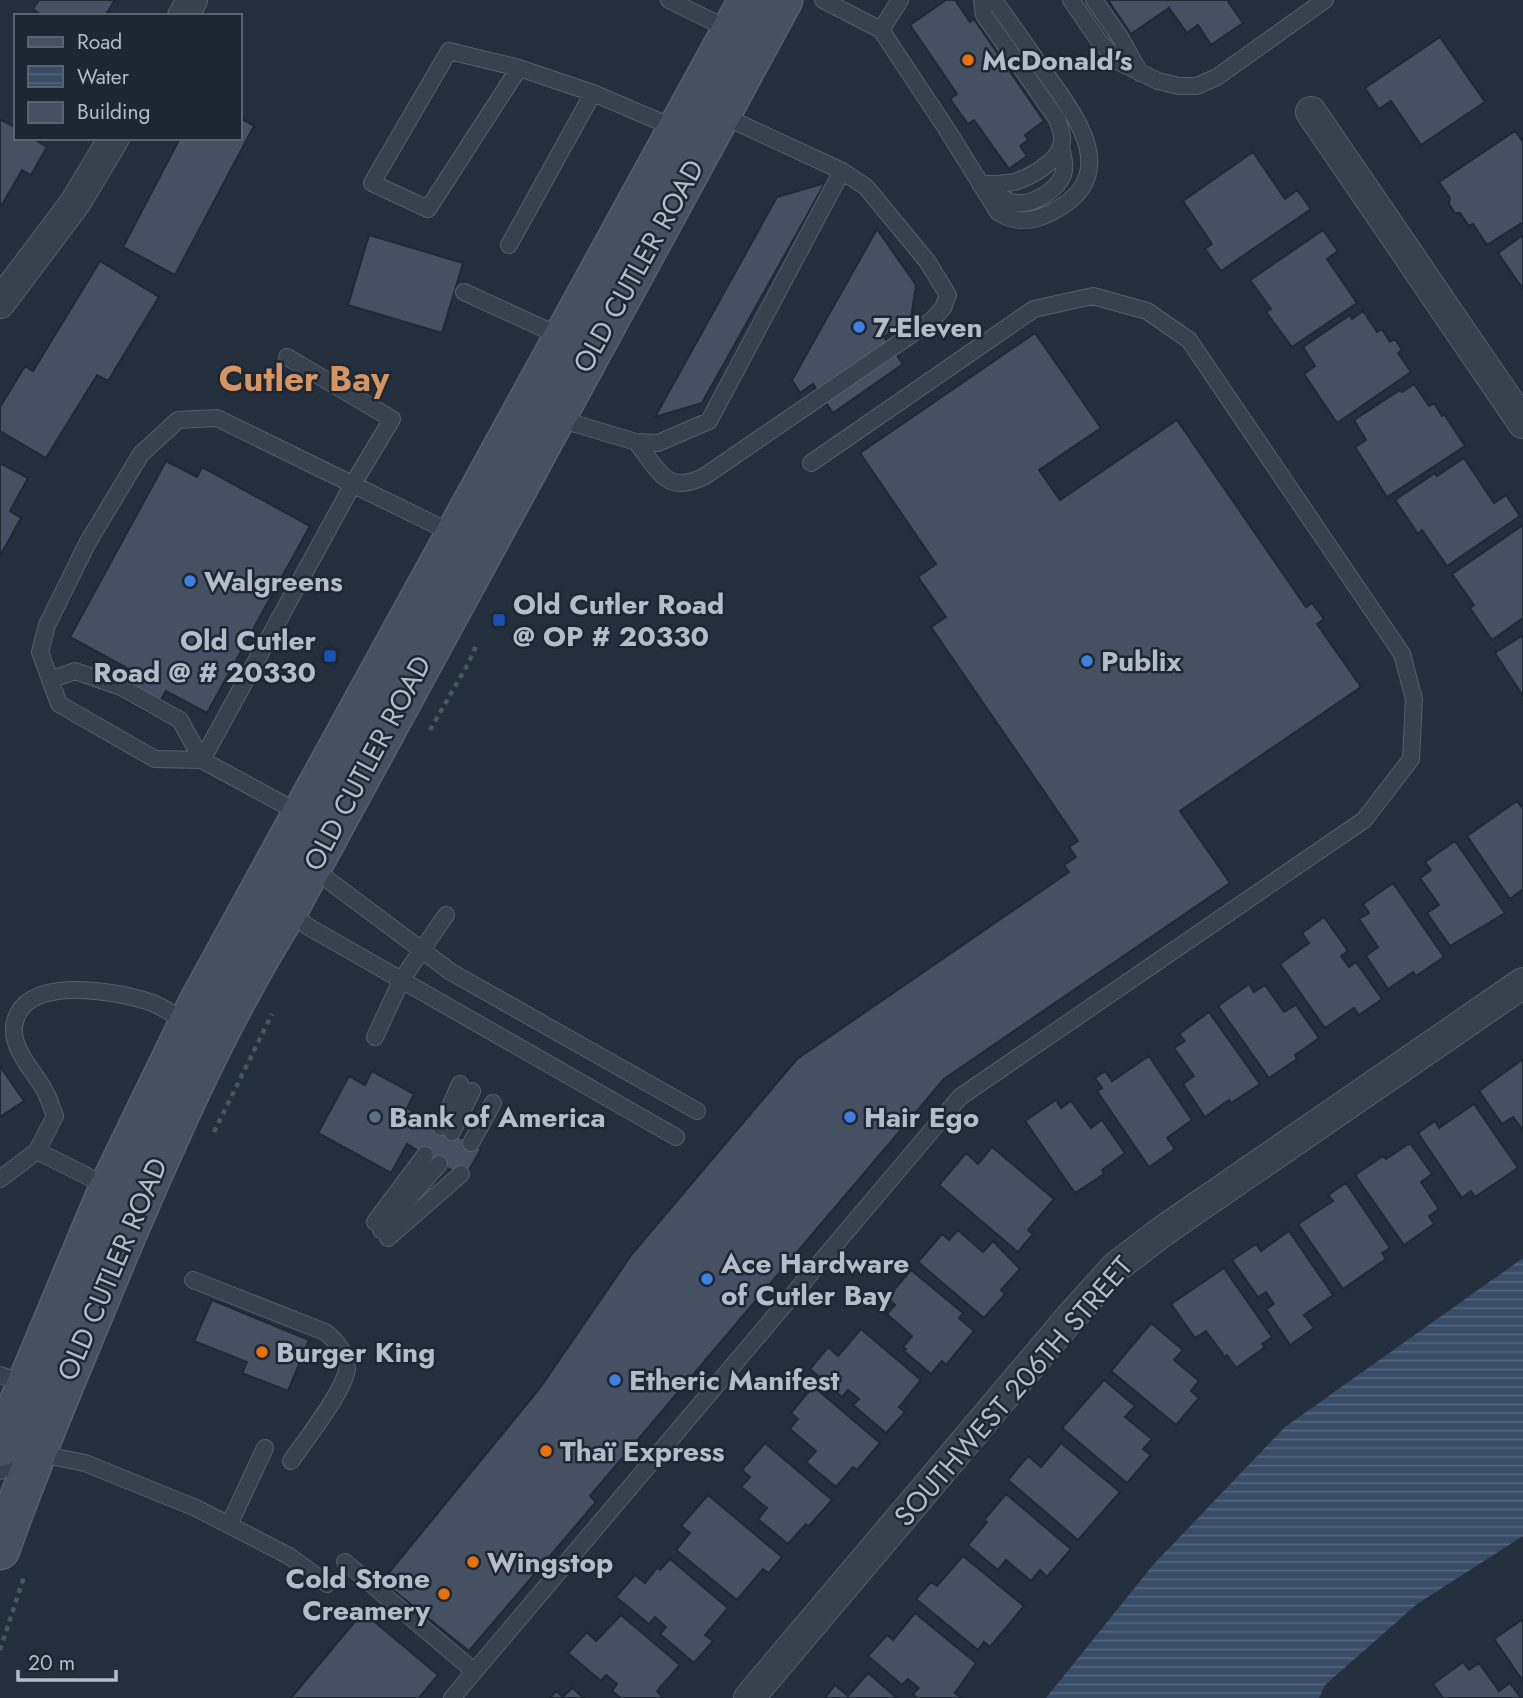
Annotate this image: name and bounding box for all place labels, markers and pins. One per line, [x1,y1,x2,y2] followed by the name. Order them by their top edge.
[982,40,1133,81] place label: McDonald's
[960,52,976,68] marker: McDonald's
[873,307,983,348] place label: 7-Eleven
[851,319,867,335] marker: 7-Eleven
[204,561,343,602] place label: Walgreens
[182,573,198,589] marker: Walgreens
[513,584,724,657] place label: Old Cutler Road @ OP # 20330
[491,612,507,628] marker: Old Cutler Road @ OP # 20330
[93,620,316,693] place label: Old Cutler Road @ # 20330
[1101,641,1182,682] place label: Publix
[322,648,338,664] marker: Old Cutler Road @ # 20330
[1079,653,1095,669] marker: Publix
[389,1097,606,1138] place label: Bank of America
[864,1097,979,1138] place label: Hair Ego
[367,1109,383,1125] marker: Bank of America
[842,1109,858,1125] marker: Hair Ego
[720,1243,909,1316] place label: Ace Hardware of Cutler Bay
[699,1271,715,1287] marker: Ace Hardware of Cutler Bay
[276,1332,435,1373] place label: Burger King
[254,1344,270,1360] marker: Burger King
[629,1360,840,1401] place label: Etheric Manifest
[607,1372,623,1388] marker: Etheric Manifest
[560,1431,725,1472] place label: Thaï Express
[538,1443,554,1459] marker: Thaï Express
[487,1542,613,1583] place label: Wingstop
[465,1554,481,1570] marker: Wingstop
[286,1558,430,1631] place label: Cold Stone Creamery
[436,1586,452,1602] marker: Cold Stone Creamery

